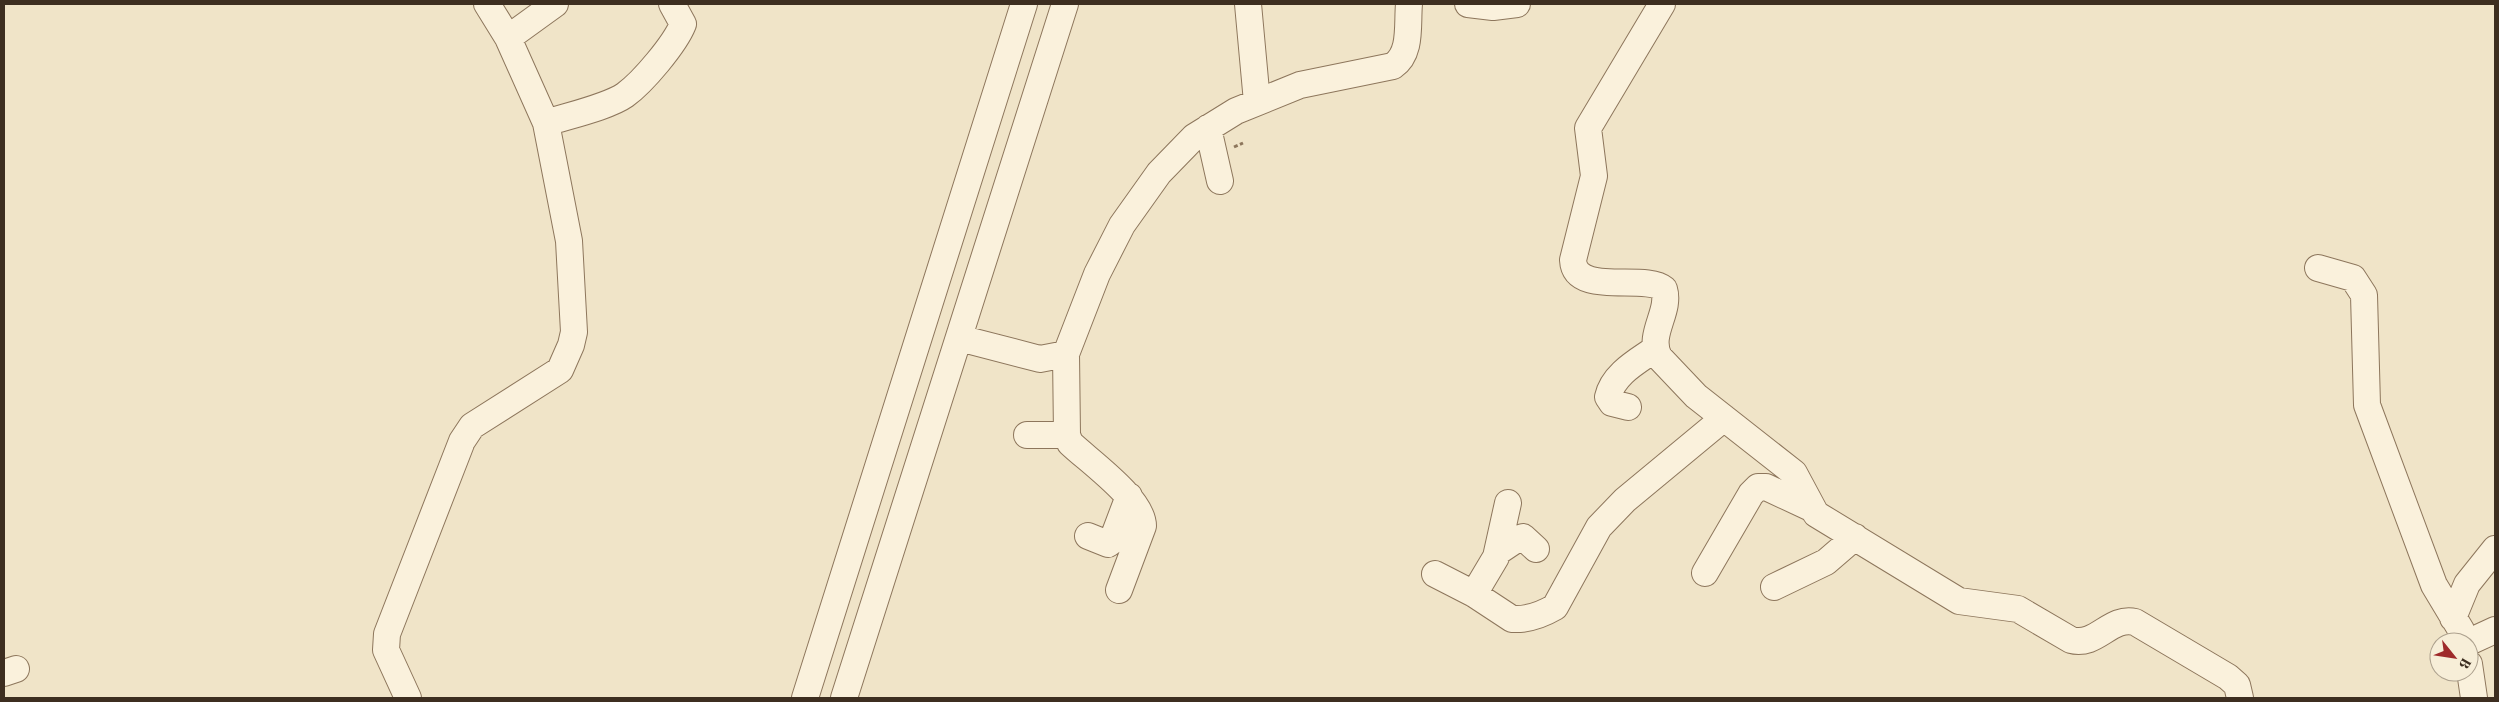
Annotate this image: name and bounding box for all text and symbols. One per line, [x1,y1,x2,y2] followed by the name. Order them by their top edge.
[2429,632,2479,682] north arrow
[2455,655,2476,673] text: B

